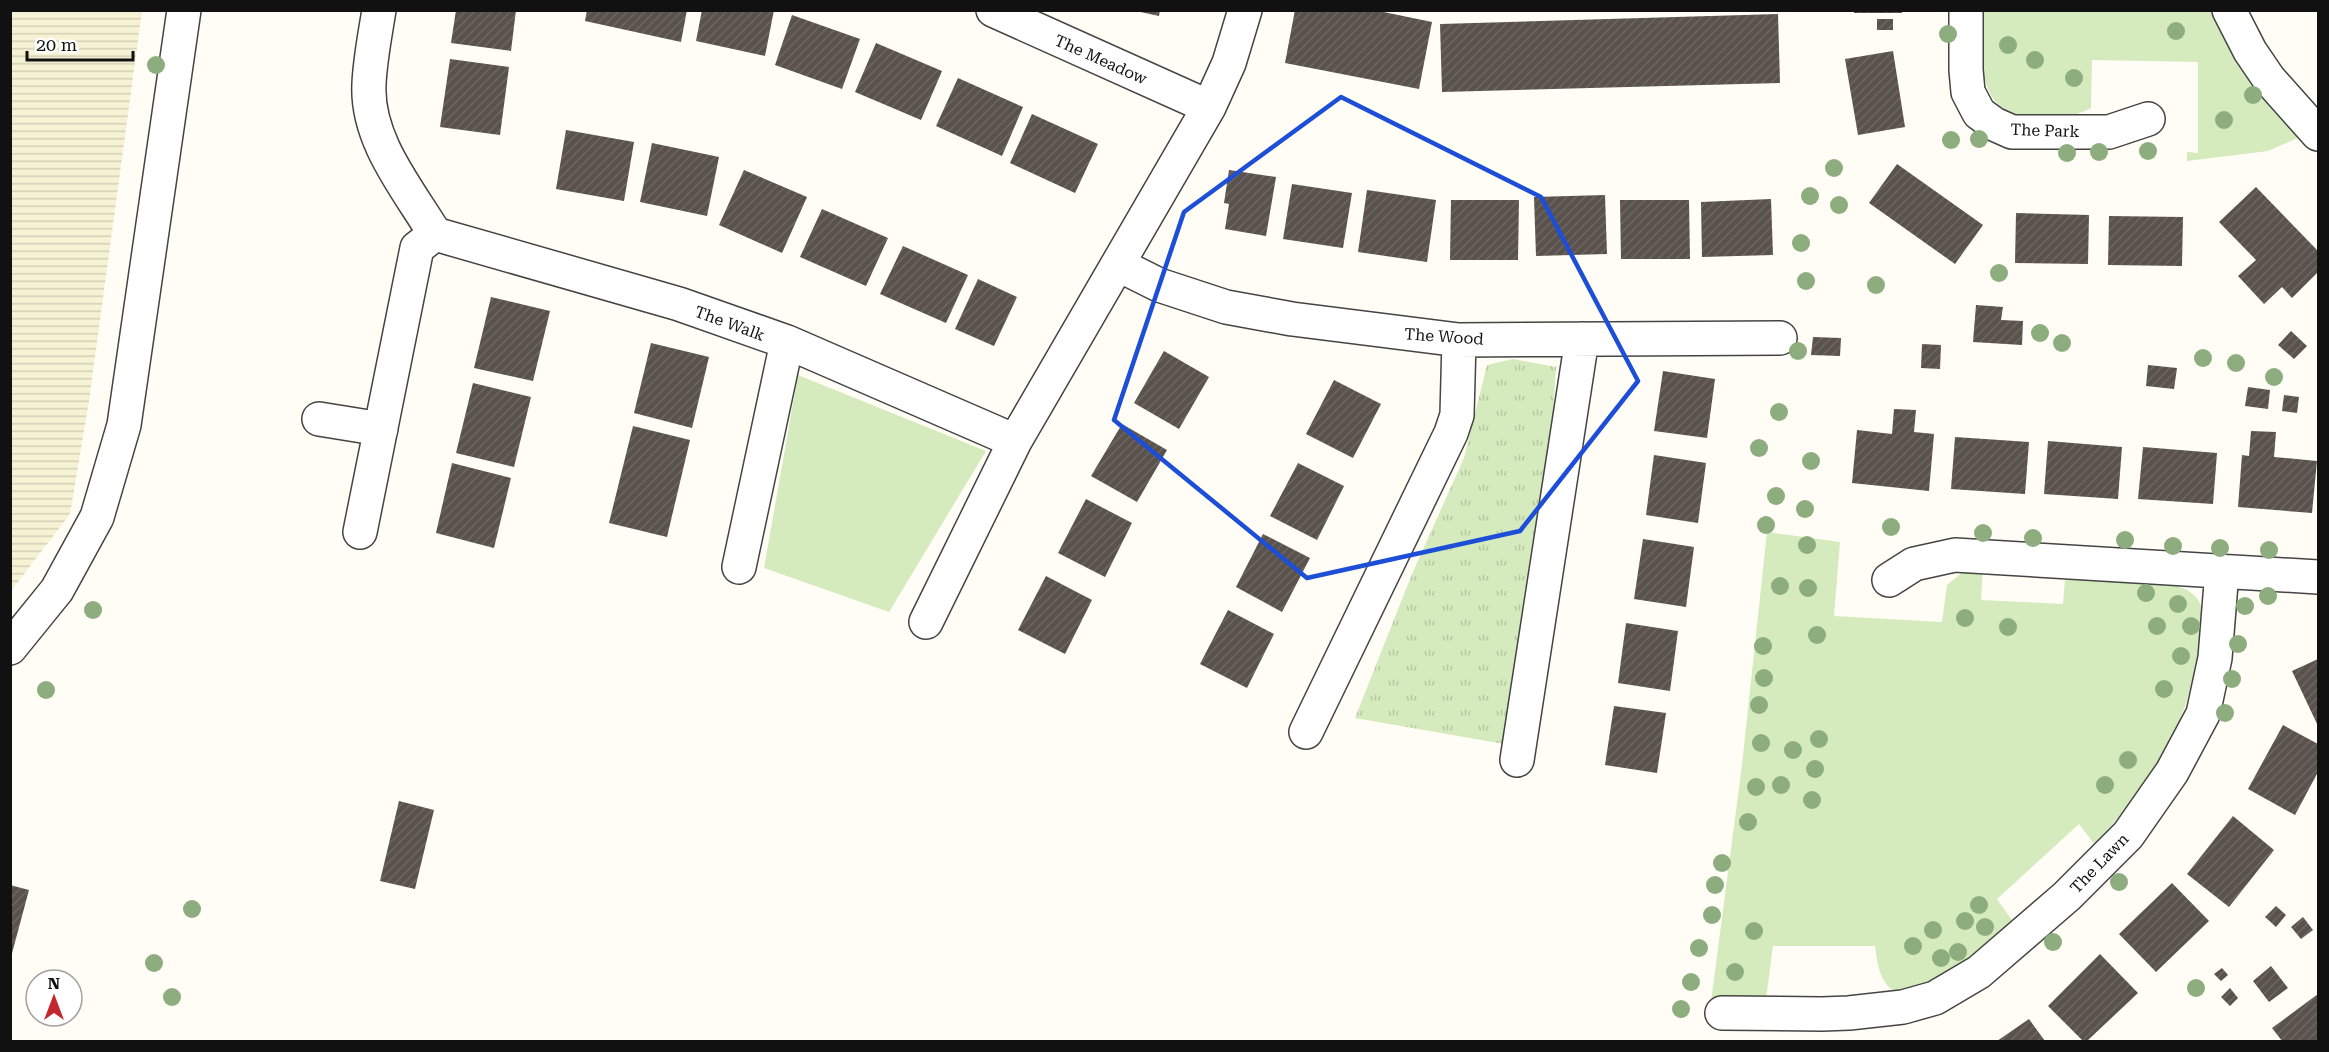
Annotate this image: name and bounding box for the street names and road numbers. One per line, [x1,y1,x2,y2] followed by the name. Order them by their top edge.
[1052,31,1151,89] street label: The Meadow
[2010,120,2080,141] street label: The Park
[692,302,767,345] street label: The Walk
[1404,324,1484,349] street label: The Wood
[2066,829,2133,897] street label: The Lawn

